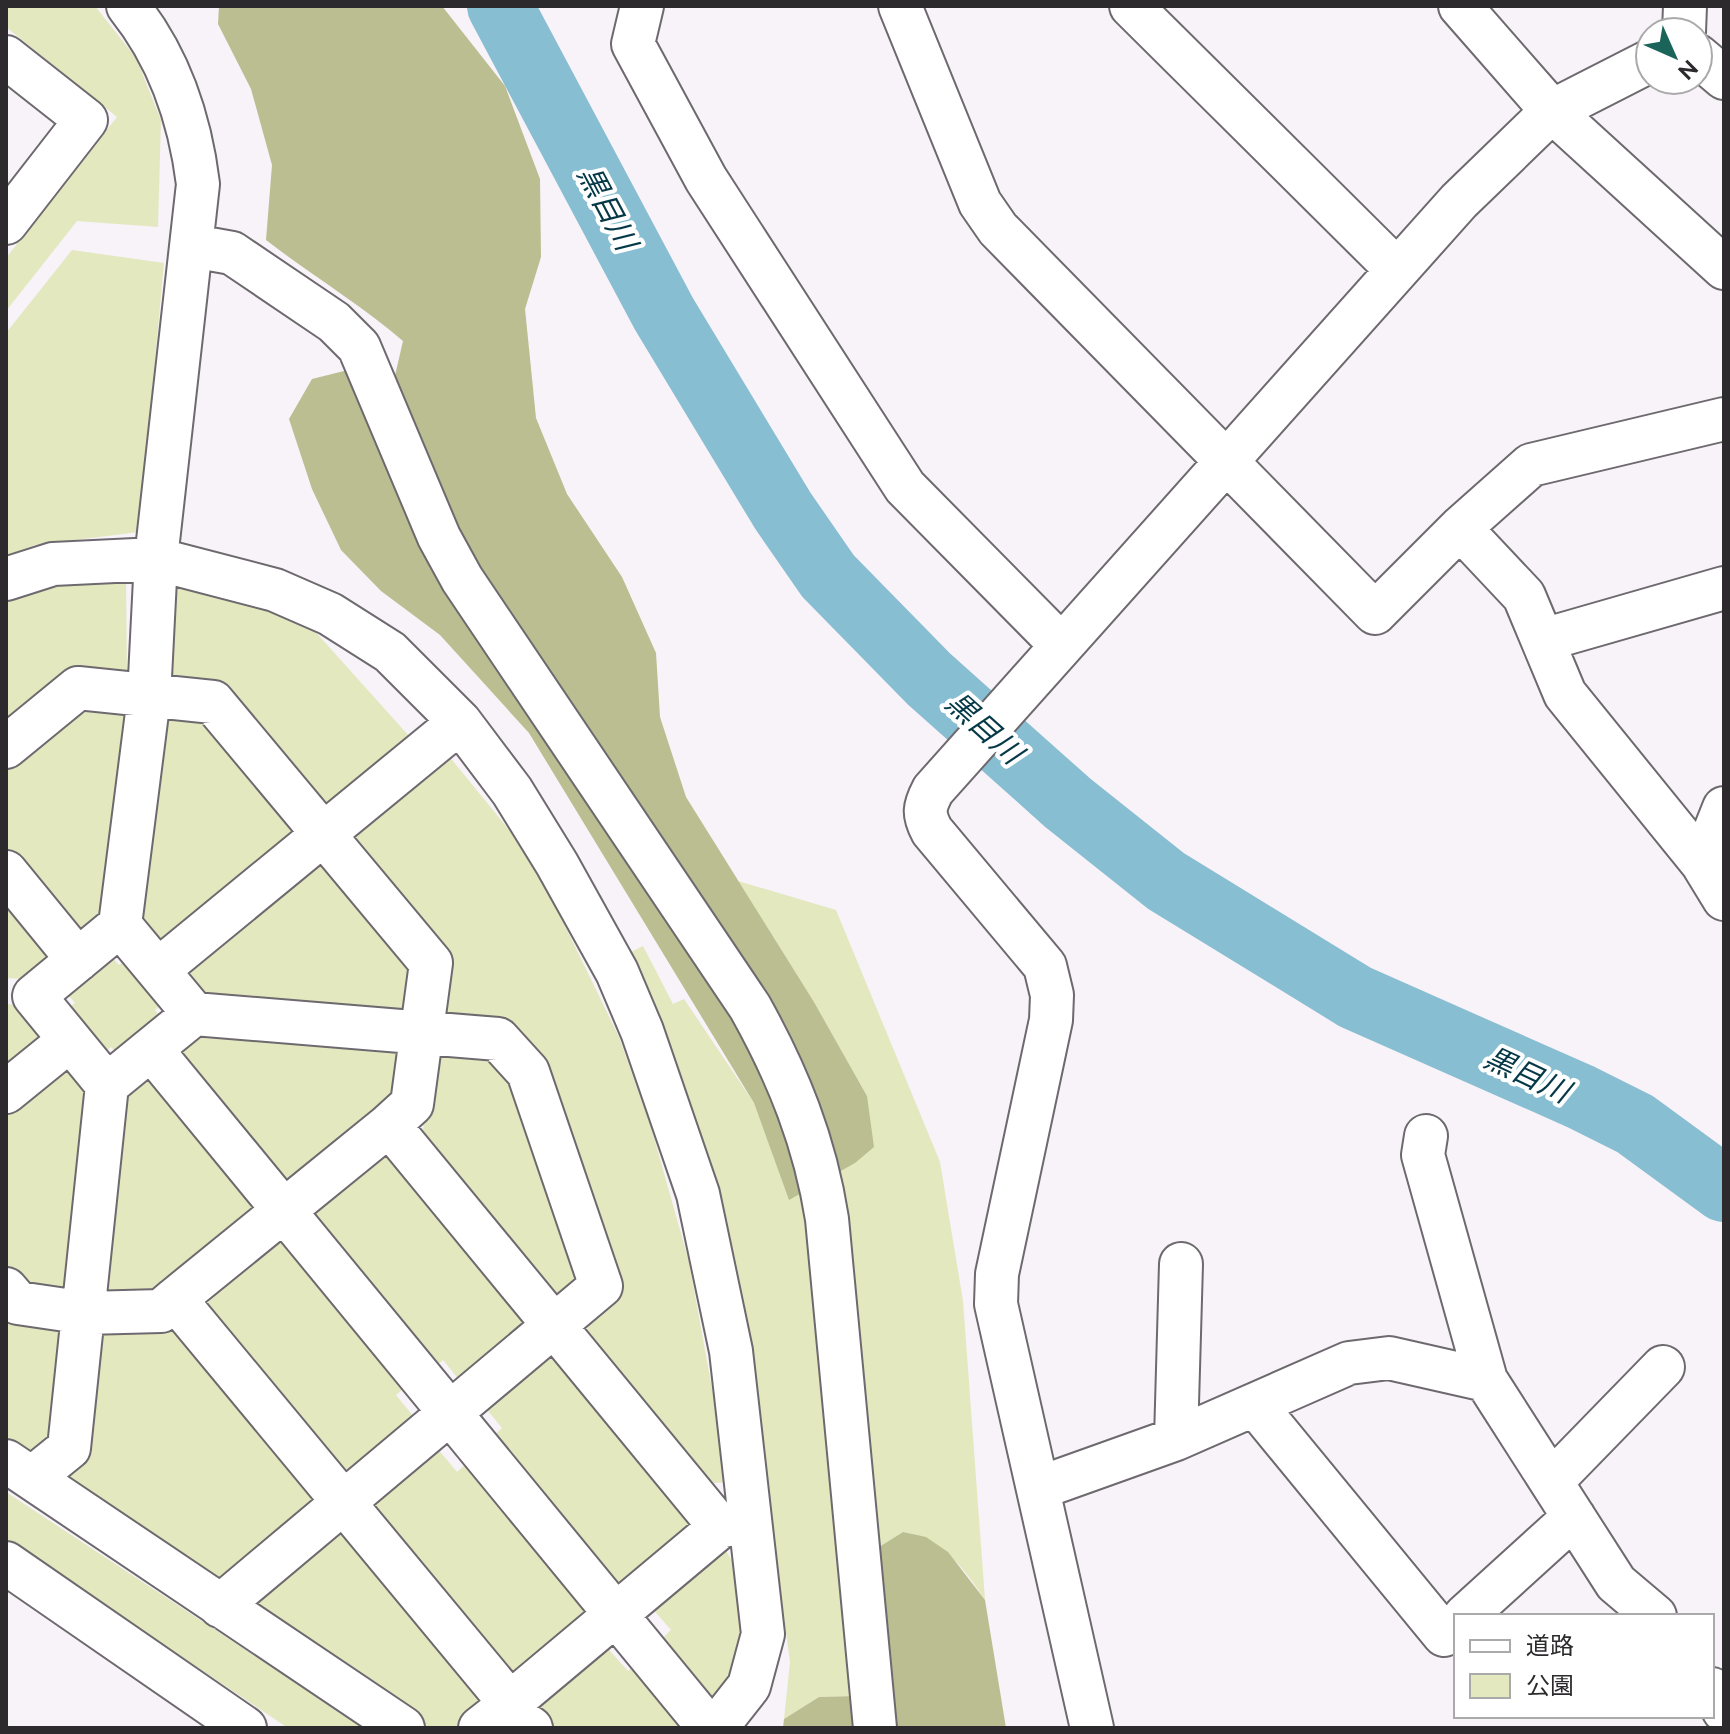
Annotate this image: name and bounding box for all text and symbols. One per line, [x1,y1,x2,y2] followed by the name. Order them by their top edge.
[1634,16,1714,96] north arrow
[1673,55,1703,85] text: N
[571,160,645,258] water label: 黒目川
[939,685,1032,773] water label: 黒目川
[1479,1040,1578,1111] water label: 黒目川
[1454,1614,1714,1718] legend
[1526,1631,1574,1660] text: 道路
[1526,1671,1574,1700] text: 公園

